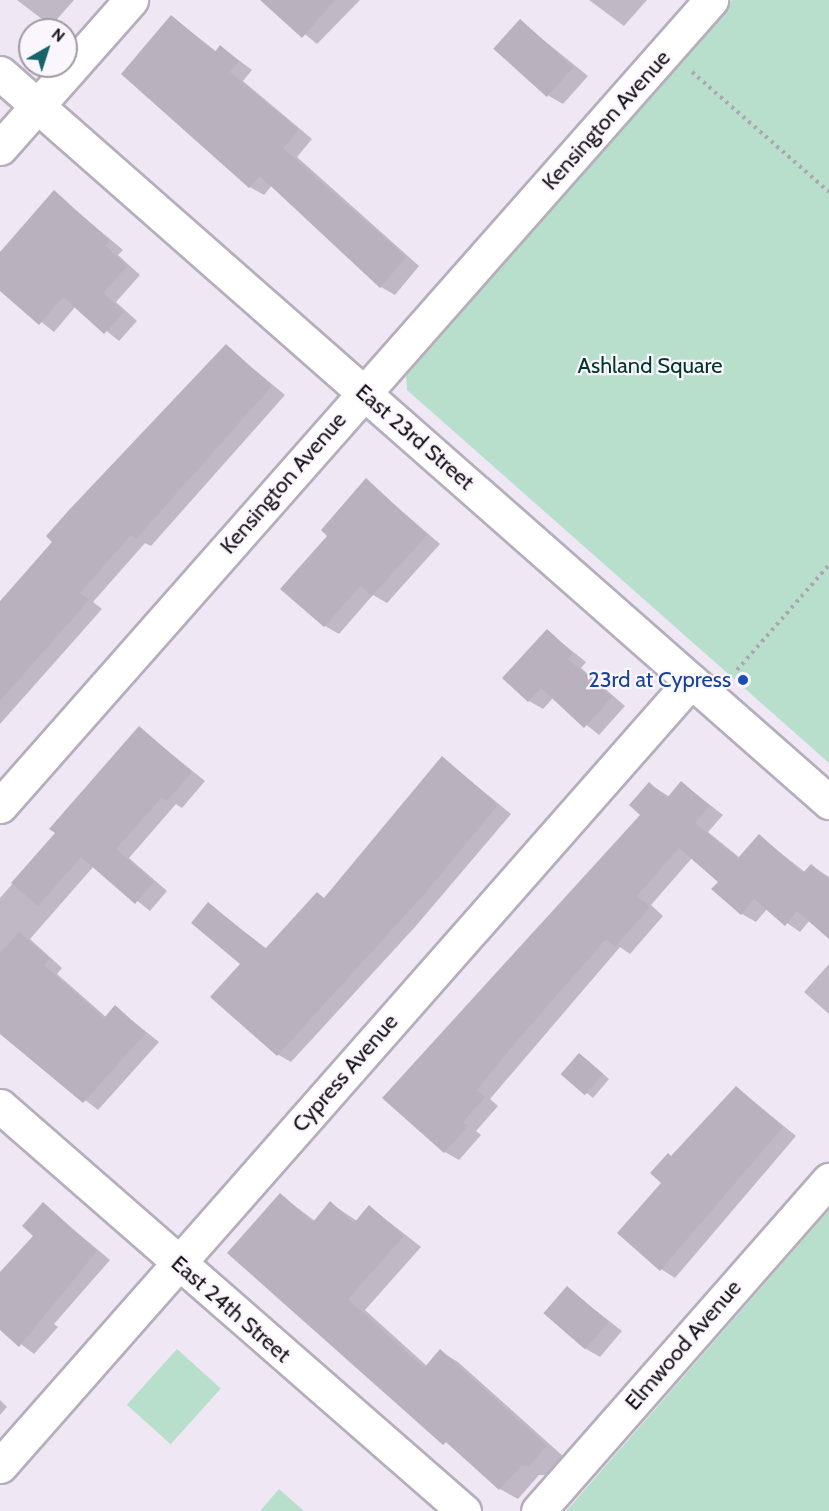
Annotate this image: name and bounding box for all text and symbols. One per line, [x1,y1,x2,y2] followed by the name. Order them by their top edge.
[18,18,78,78] north arrow
[48,24,69,46] text: N
[536,45,676,195] street label: Kensington Avenue
[578,353,722,379] park label: Ashland Square
[350,378,480,496] street label: East 23rd Street
[214,407,352,559] street label: Kensington Avenue
[588,667,731,693] place label: 23rd at Cypress
[736,673,750,687] marker: 23rd at Cypress
[287,1009,403,1137] street label: Cypress Avenue
[166,1250,296,1368] street label: East 24th Street
[619,1275,747,1415] street label: Elmwood Avenue

